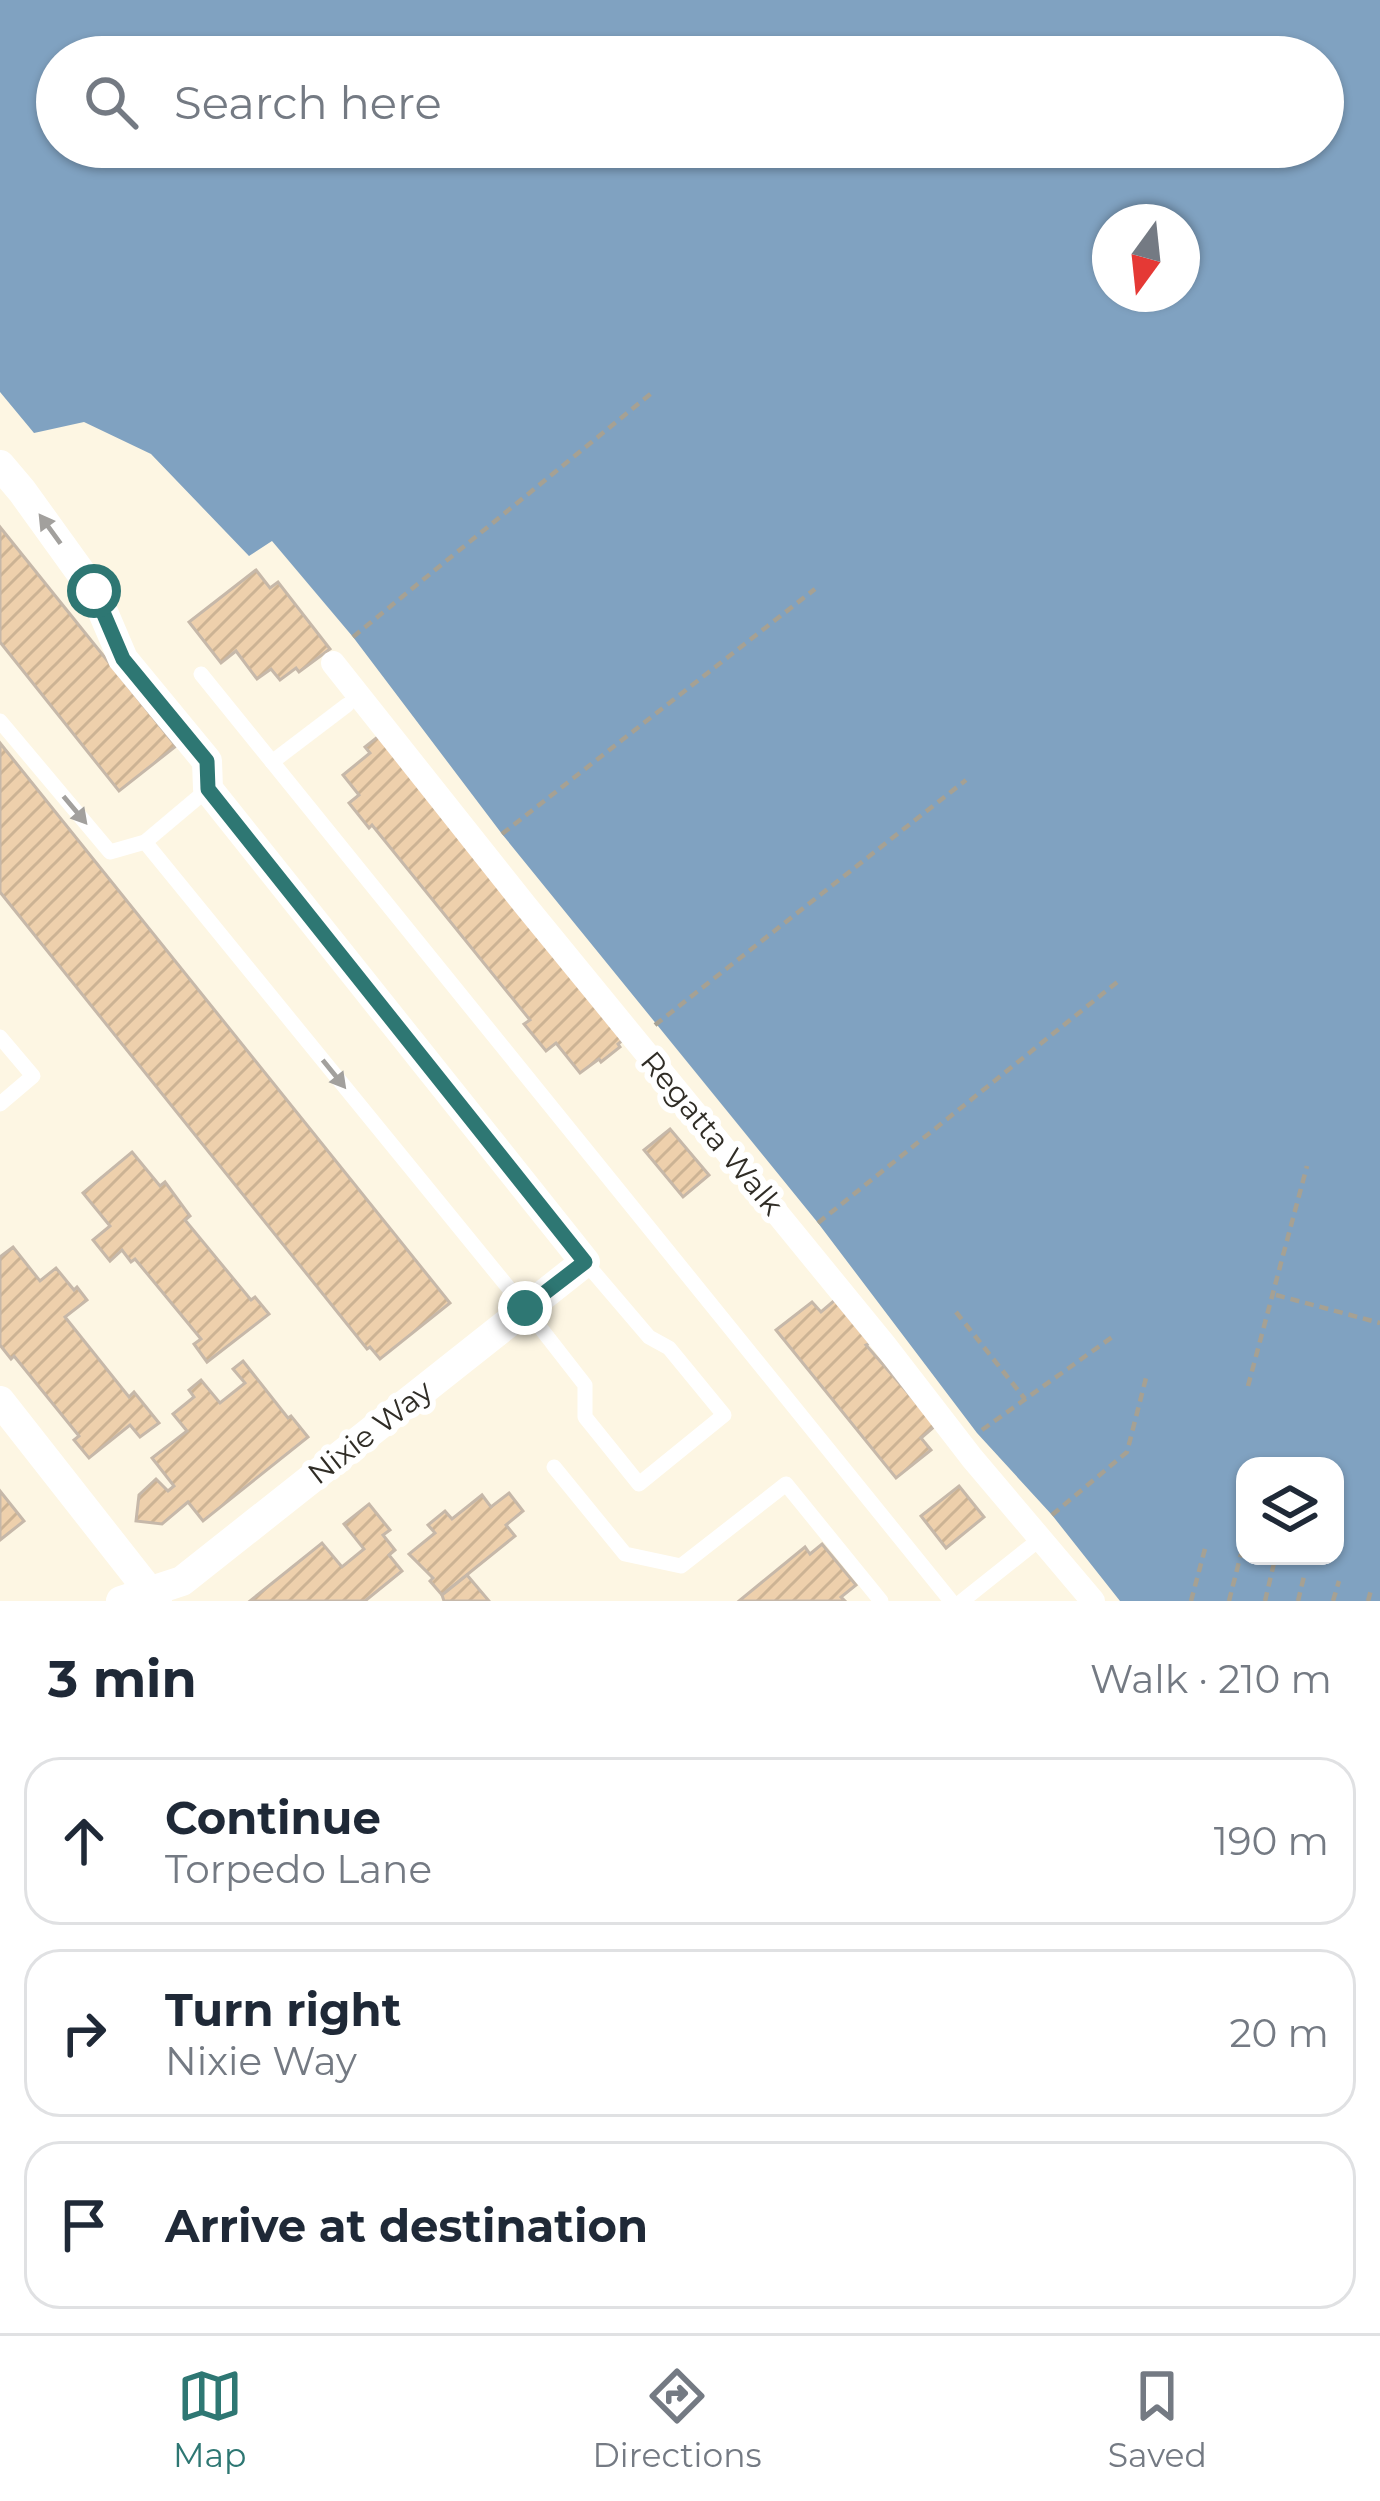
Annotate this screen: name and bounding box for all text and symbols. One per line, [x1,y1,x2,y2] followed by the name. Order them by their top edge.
[36,36,1344,168] search box
[78,69,144,135] icon: search
[174,75,442,130] text: Search here
[1092,204,1200,312] north arrow
[39,513,62,545] one-way arrow
[67,564,121,618] route start
[62,795,88,825] one-way arrow
[633,1044,791,1222] street label: Regatta Walk
[321,1059,347,1090] one-way arrow
[498,1281,552,1335] route end
[300,1372,440,1492] street label: Nixie Way
[1236,1457,1344,1565] map controls
[1236,1457,1344,1565] button: layers
[48,1648,197,1710] text: 3 min
[1090,1655,1332,1703] text: Walk · 210 m
[165,1790,381,1845] text: Continue
[51,1808,117,1874] icon: ahead
[1214,1817,1329,1865] text: 190 m
[165,1845,432,1893] text: Torpedo Lane
[165,1982,401,2037] text: Turn right
[51,2000,117,2066] icon: right
[1230,2009,1329,2057] text: 20 m
[165,2037,357,2085] text: Nixie Way
[51,2192,117,2258] icon: arrive
[165,2198,648,2253] text: Arrive at destination
[173,2363,246,2475] tab: Map
[593,2363,762,2475] tab: Directions
[1108,2363,1207,2475] tab: Saved

